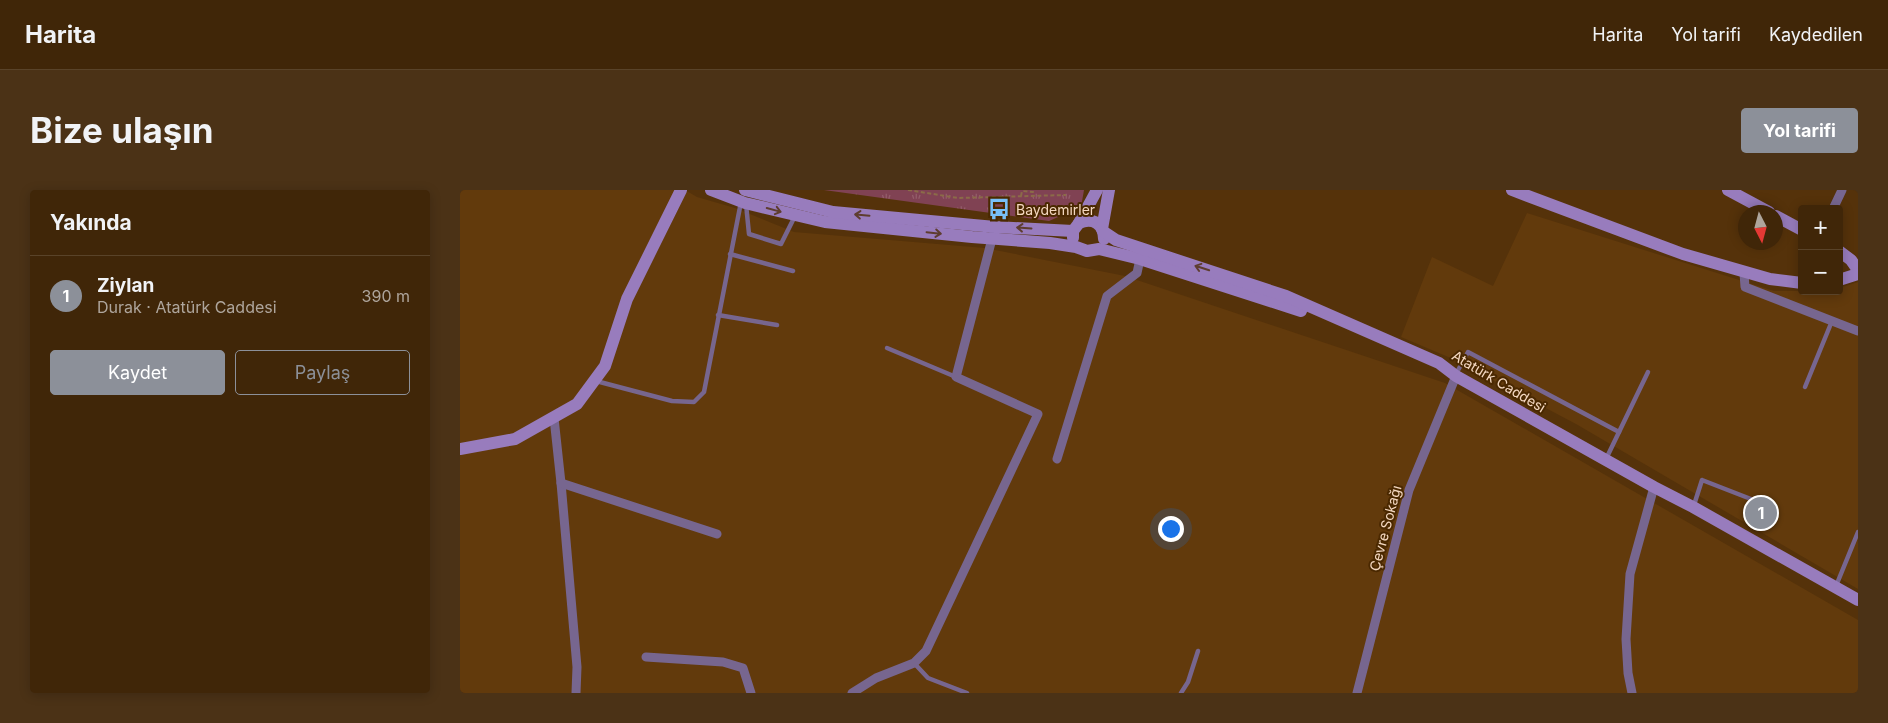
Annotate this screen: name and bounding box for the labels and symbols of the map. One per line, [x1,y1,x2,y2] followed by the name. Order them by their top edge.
[986,196,1012,222] bus stop icon: Baydemirler
[1016,201,1095,218] place label: Baydemirler
[1738,205,1783,250] north arrow
[765,206,781,216] one-way arrow
[855,210,871,219] one-way arrow
[1017,224,1033,233] one-way arrow
[926,228,942,238] one-way arrow
[1195,263,1210,272] one-way arrow
[1449,346,1549,416] street label: Atatürk Caddesi
[1365,483,1405,573] street label: Çevre Sokağı
[1745,494,1777,532] pin: 1
[1158,516,1184,542] your location

